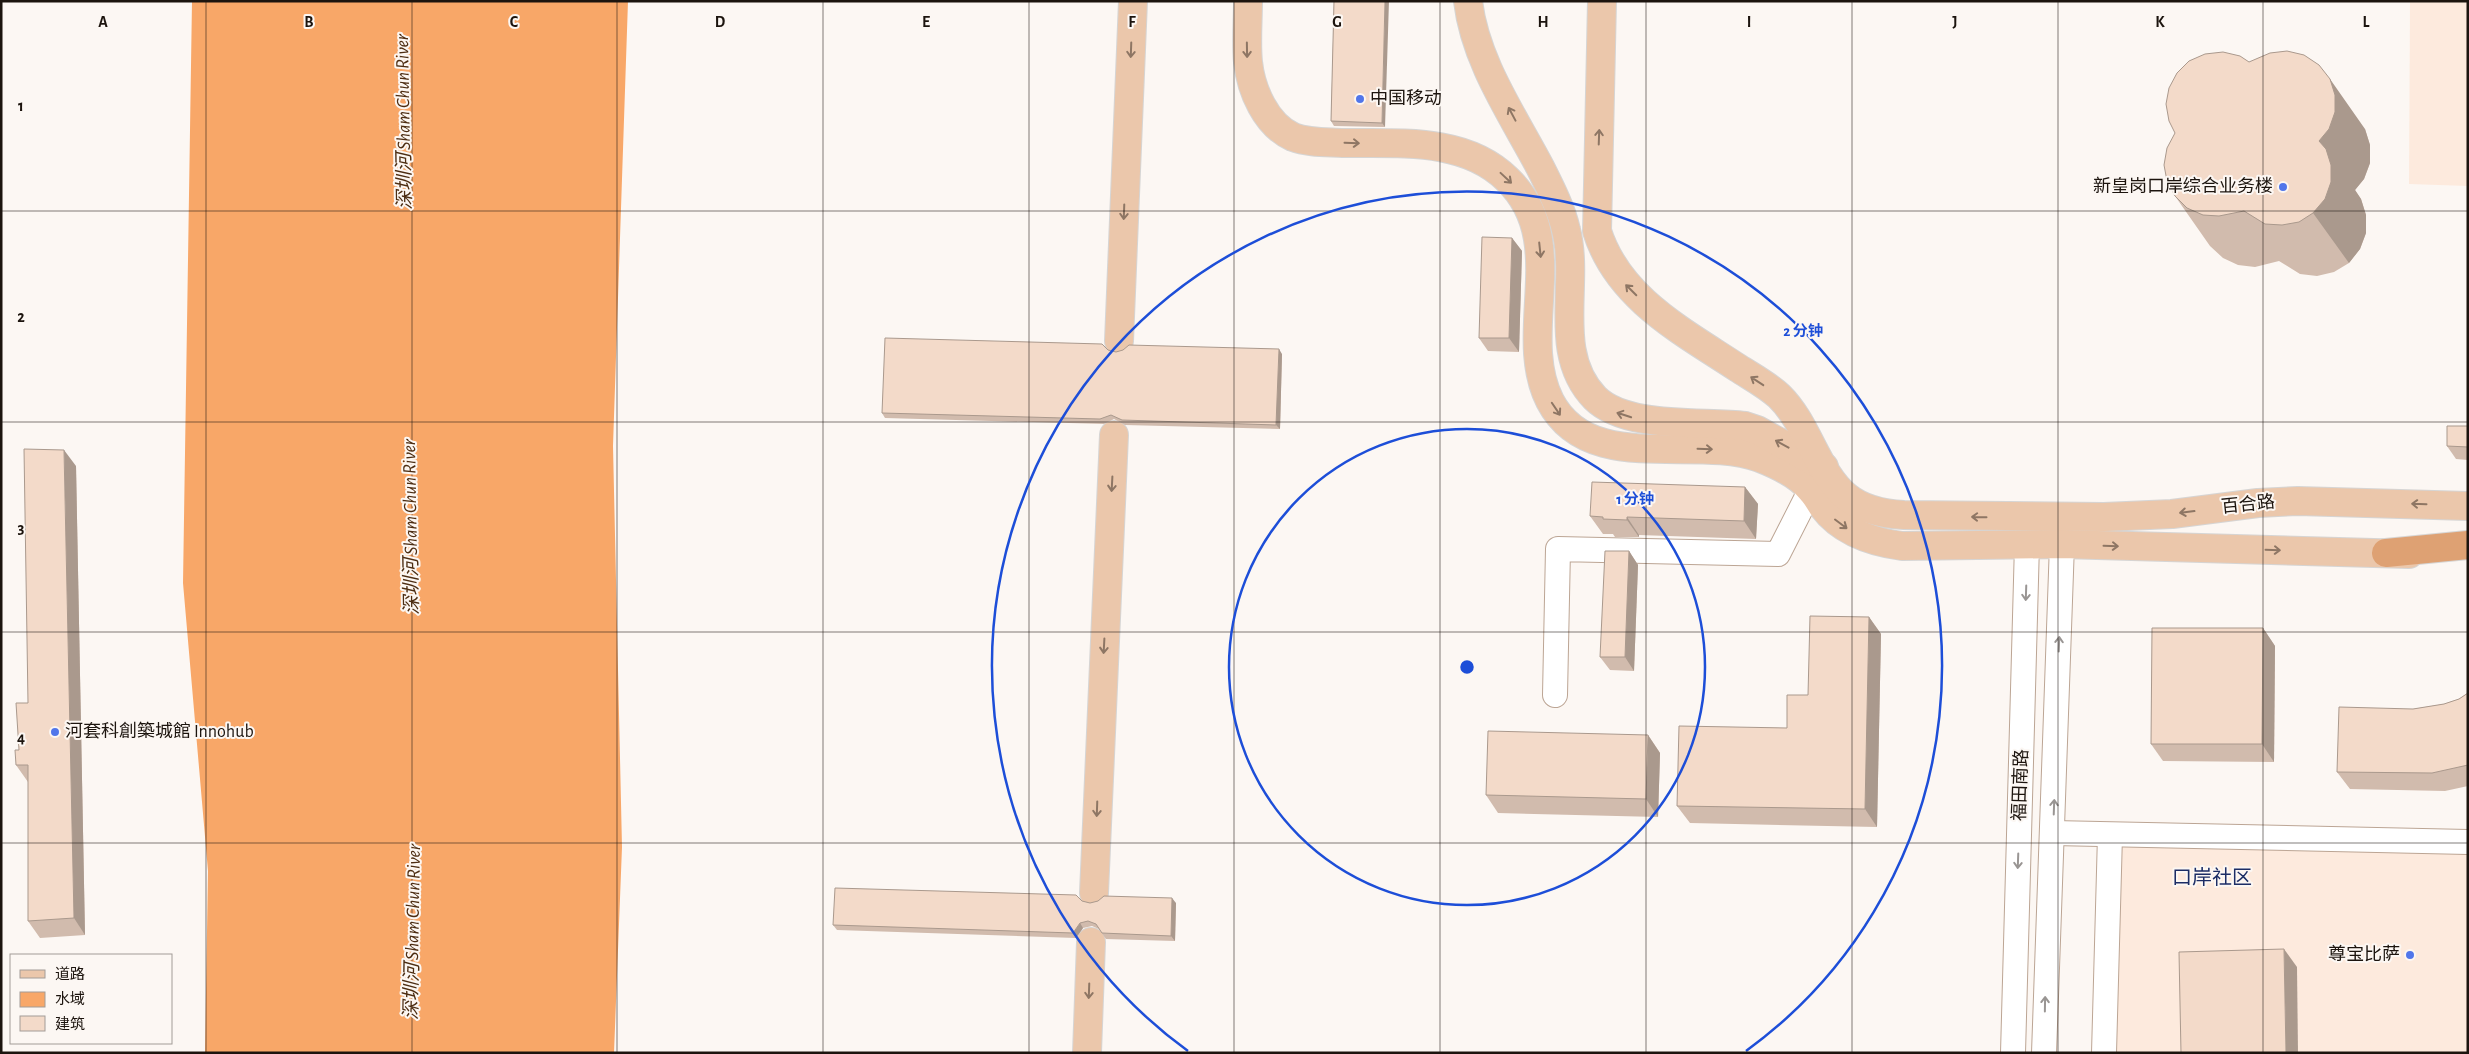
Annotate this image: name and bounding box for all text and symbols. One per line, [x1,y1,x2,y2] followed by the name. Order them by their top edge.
[98,14,108,30] text: A
[304,14,314,30] text: B
[510,14,519,30] text: C
[715,14,726,30] text: D
[922,14,930,30] text: E
[1128,14,1136,30] text: F
[1332,14,1342,30] text: G
[1537,14,1549,30] text: H
[1747,14,1751,30] text: I
[1952,14,1958,30] text: J
[2155,14,2165,30] text: K
[2363,14,2370,30] text: L
[392,33,415,210] water label: 深圳河 Sham Chun River
[1126,42,1135,58] one-way arrow
[1243,42,1252,58] one-way arrow
[1370,88,1442,108] place label: 中国移动
[1354,93,1366,105] marker: 中国移动
[18,98,24,114] text: 1
[1507,107,1516,122] one-way arrow
[1594,129,1603,145] one-way arrow
[1344,138,1360,148] one-way arrow
[1500,172,1512,184] one-way arrow
[2093,176,2273,196] place label: 新皇岗口岸综合业务楼
[2277,181,2289,193] marker: 新皇岗口岸综合业务楼
[1119,204,1129,220] one-way arrow
[1535,242,1544,258] one-way arrow
[1625,284,1637,296] one-way arrow
[17,309,25,325] text: 2
[1783,323,1823,339] text: 2 分钟
[1751,376,1765,386] one-way arrow
[1551,402,1561,416] one-way arrow
[1616,410,1632,420] one-way arrow
[399,438,422,615] water label: 深圳河 Sham Chun River
[1775,438,1789,448] one-way arrow
[1696,444,1713,454] one-way arrow
[1107,476,1116,492] one-way arrow
[1616,491,1654,507] text: 1 分钟
[2220,491,2276,517] street label: 百合路
[2411,500,2427,509] one-way arrow
[2180,507,2196,517] one-way arrow
[1971,512,1987,521] one-way arrow
[1834,519,1848,529] one-way arrow
[18,520,25,536] text: 3
[2102,541,2118,550] one-way arrow
[2264,545,2281,555] one-way arrow
[2021,584,2031,601] one-way arrow
[2054,637,2063,653] one-way arrow
[1100,638,1109,654] one-way arrow
[1458,658,1476,676] centre of rings
[65,721,254,741] place label: 河套科創築城館 Innohub
[49,726,61,738] marker: 河套科創築城館 Innohub
[17,730,25,746] text: 4
[2009,749,2031,821] street label: 福田南路
[2049,799,2059,815] one-way arrow
[1093,801,1102,817] one-way arrow
[401,843,424,1020] water label: 深圳河 Sham Chun River
[2014,852,2023,868] one-way arrow
[2172,866,2252,888] district label: 口岸社区
[2328,944,2400,964] place label: 尊宝比萨
[2404,949,2416,961] marker: 尊宝比萨
[10,954,172,1044] legend
[55,966,85,982] text: 道路
[1085,983,1094,999] one-way arrow
[55,991,85,1007] text: 水域
[2040,996,2050,1012] one-way arrow
[55,1016,85,1032] text: 建筑

